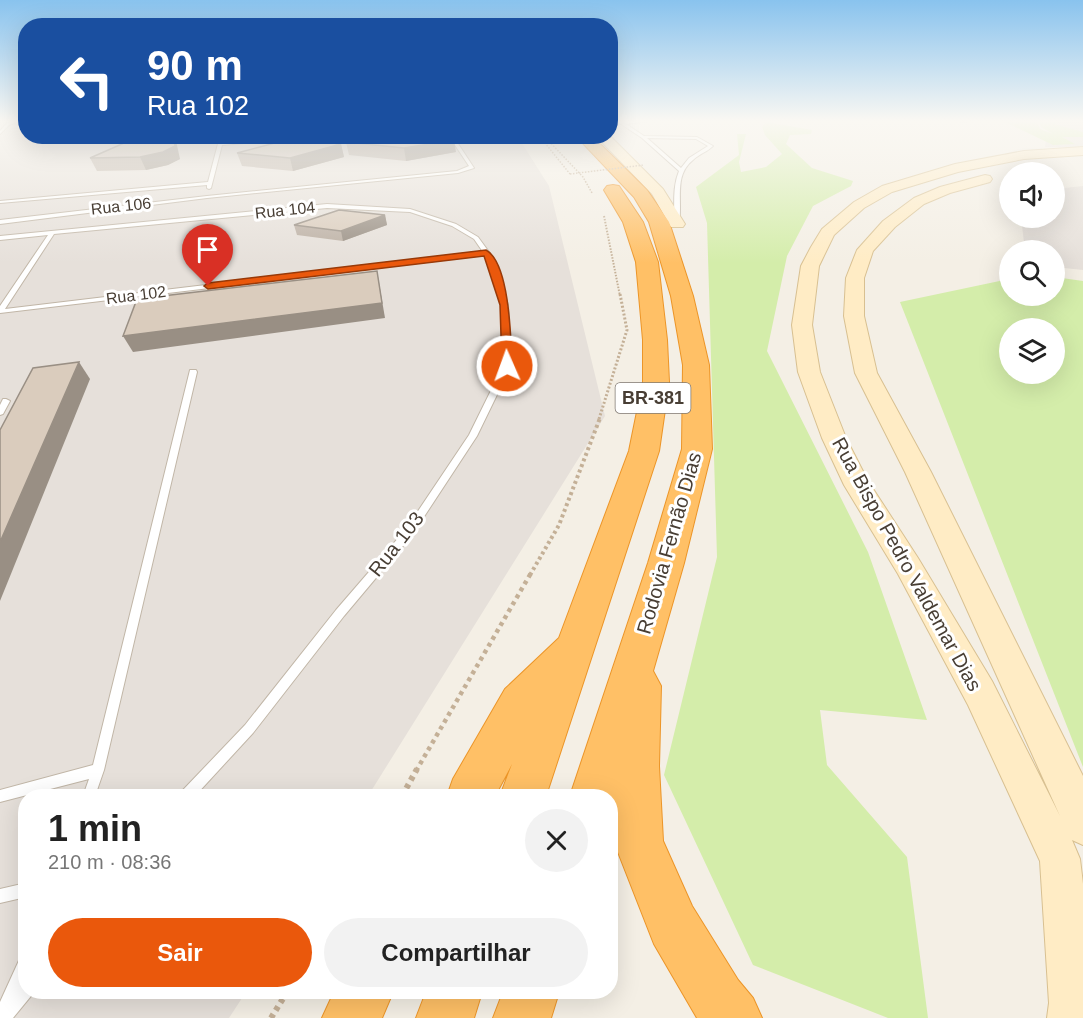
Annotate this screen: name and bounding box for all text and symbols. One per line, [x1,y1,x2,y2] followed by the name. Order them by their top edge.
[48,42,126,120] icon: left
[147,42,243,89] text: 90 m
[147,91,249,121] text: Rua 102
[999,162,1065,384] map controls
[999,162,1065,228] button: sound
[90,194,152,218] street label: Rua 106
[254,198,316,222] street label: Rua 104
[182,224,233,286] pin
[191,233,224,266] icon: arrive
[999,240,1065,306] button: search
[105,283,167,307] street label: Rua 102
[999,318,1065,384] button: layers
[475,334,539,398] position arrow
[616,383,690,413] road number: BR-381
[828,433,986,695] street label: Rua Bispo Pedro Valdemar Dias
[633,450,705,636] street label: Rodovia Fernão Dias
[364,507,428,581] street label: Rua 103
[48,808,142,849] text: 1 min
[525,809,588,872] button: close
[48,851,171,873] text: 210 m · 08:36
[48,918,312,987] button: Sair
[324,918,588,987] button: Compartilhar

